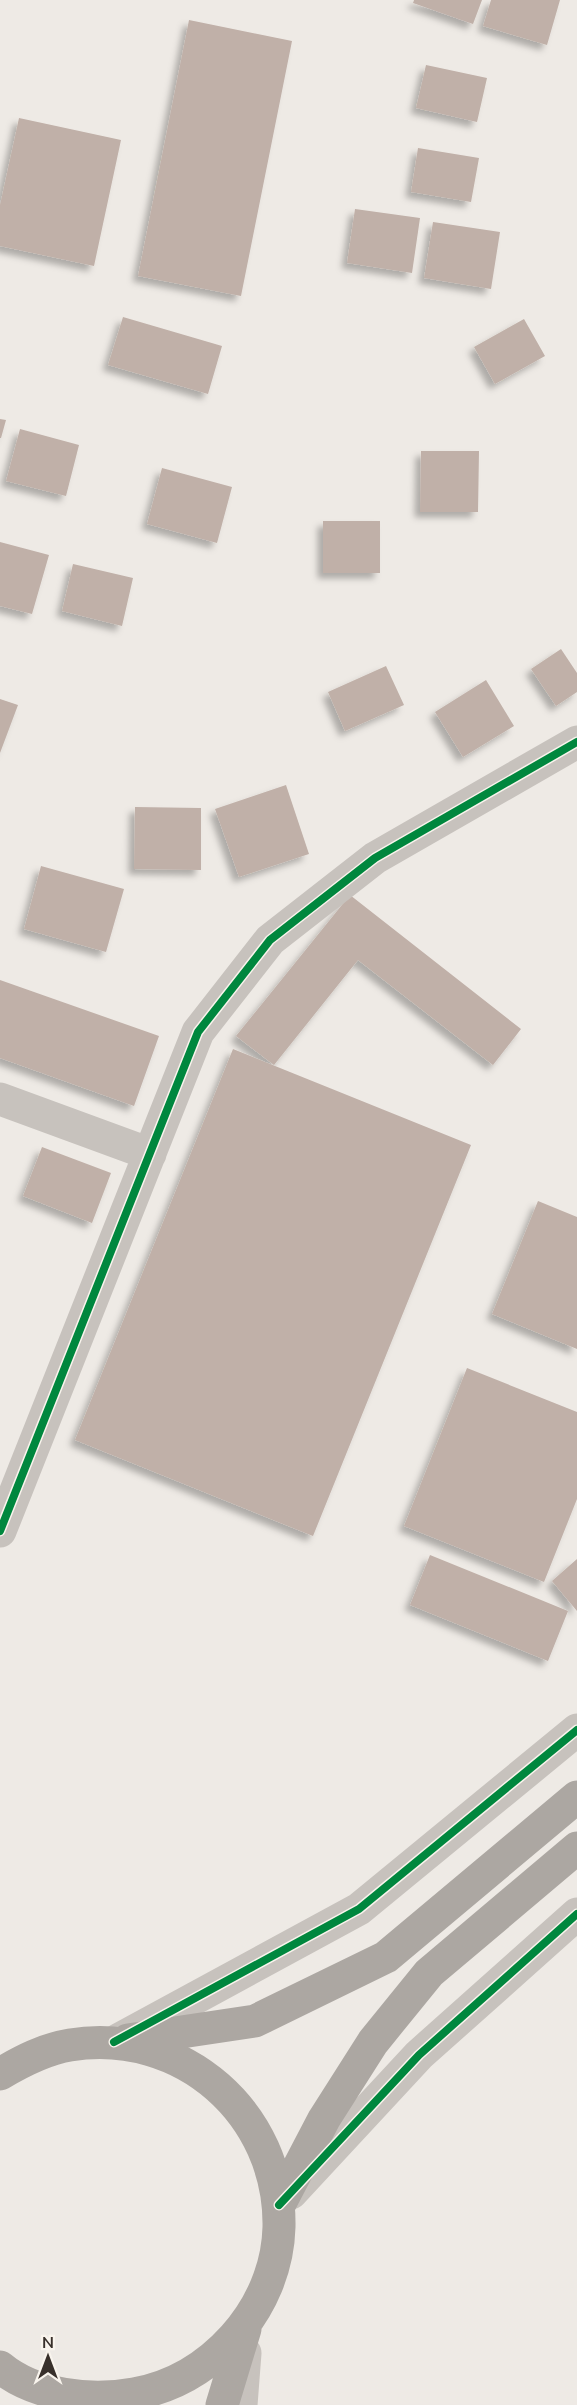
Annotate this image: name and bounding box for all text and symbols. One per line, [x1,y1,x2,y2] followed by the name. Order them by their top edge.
[18,2327,78,2387] north arrow
[42,2332,54,2354] text: N

